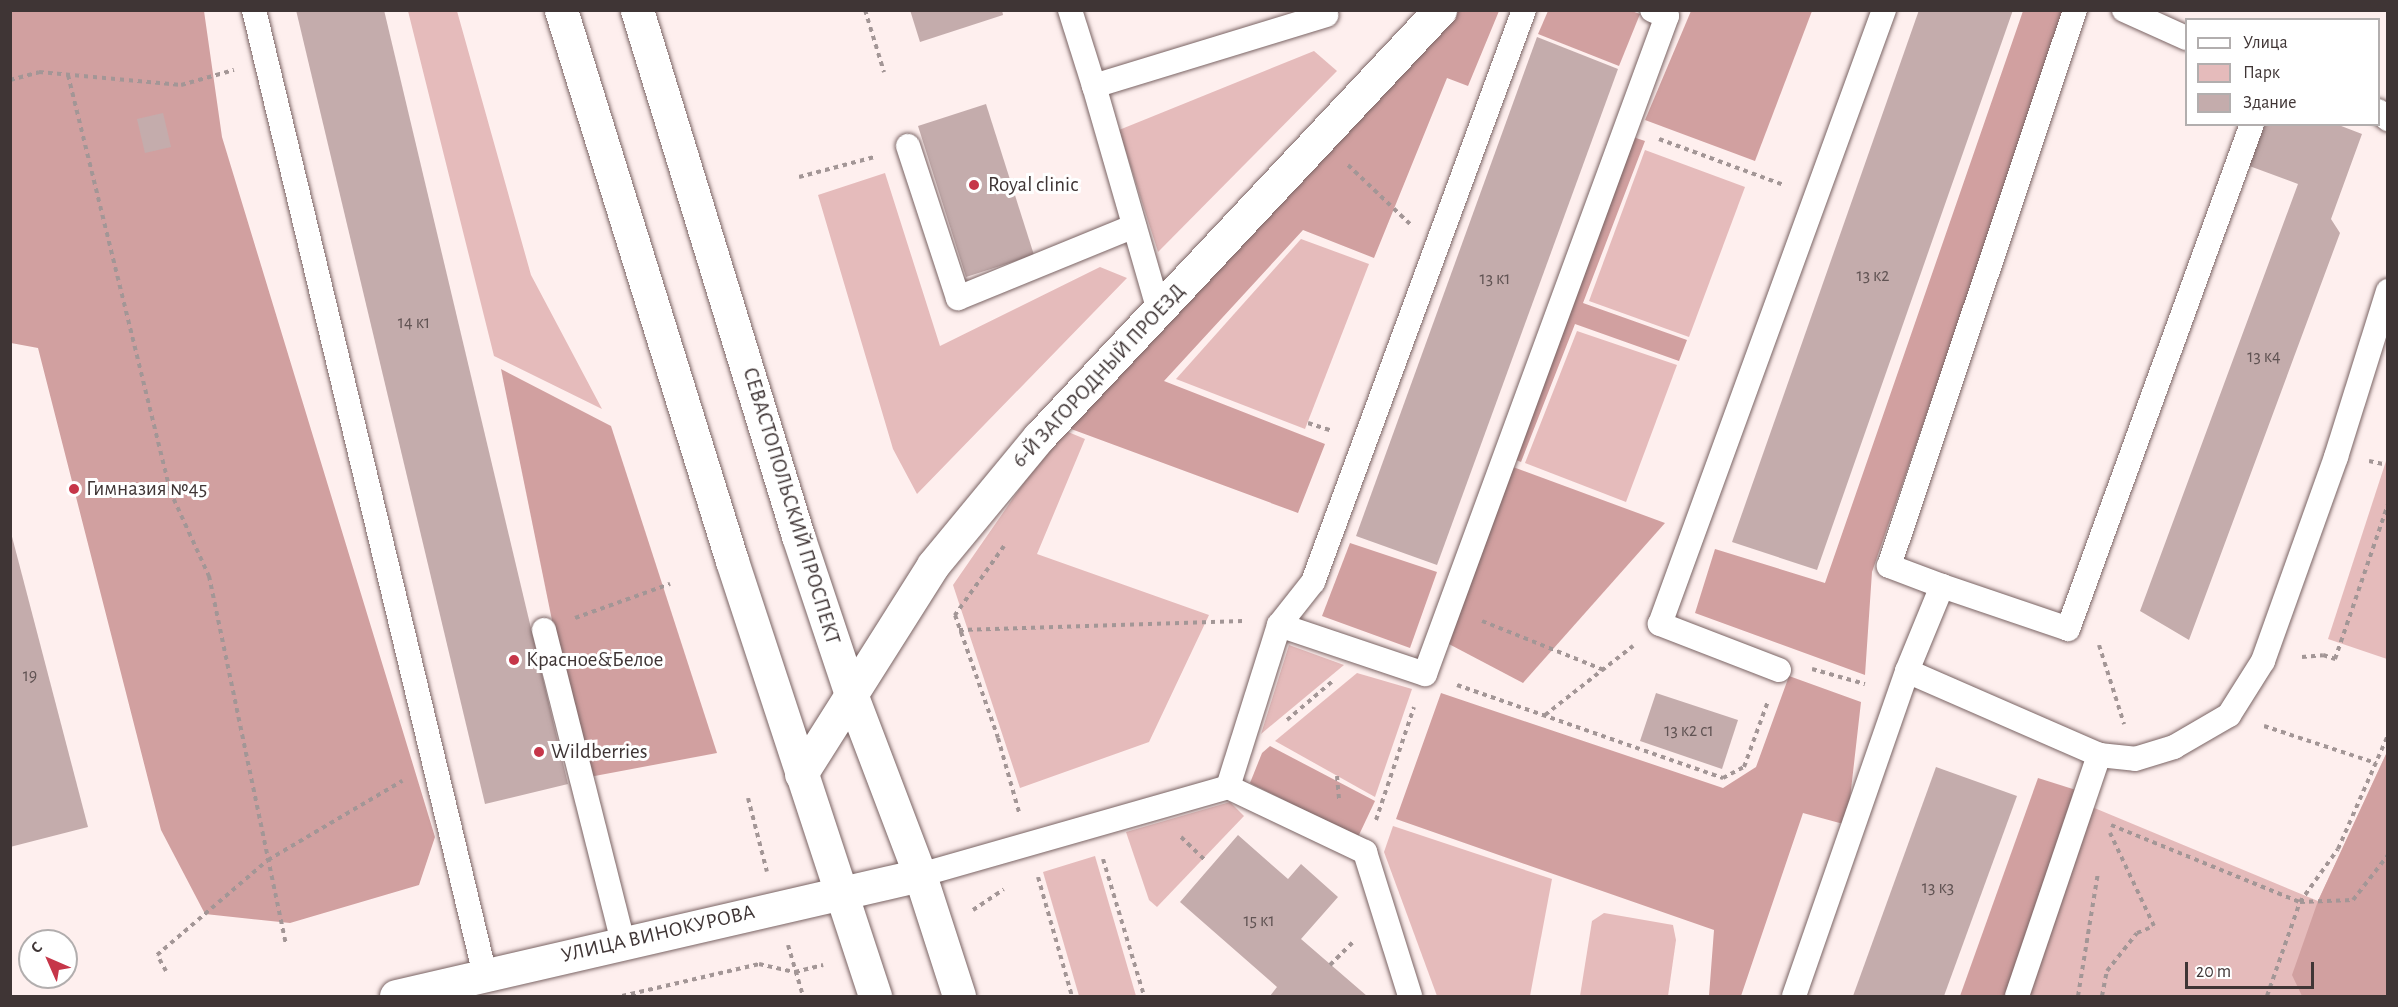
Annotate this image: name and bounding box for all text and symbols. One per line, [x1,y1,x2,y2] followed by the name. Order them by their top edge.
[2185,18,2380,126] legend
[2243,34,2288,52] text: Улица
[2243,64,2280,82] text: Парк
[2243,94,2297,112] text: Здание
[988,172,1078,198] place label: Royal clinic
[965,176,983,194] marker: Royal clinic
[1856,265,1890,287] house number: 13 к2
[1479,268,1511,290] house number: 13 к1
[1007,279,1191,473] street label: 6-Й ЗАГОРОДНЫЙ ПРОЕЗД
[398,312,430,334] house number: 14 к1
[2247,346,2281,368] house number: 13 к4
[737,365,845,647] street label: СЕВАСТОПОЛЬСКИЙ ПРОСПЕКТ
[86,476,207,502] place label: Гимназия №45
[67,482,81,496] marker: Гимназия №45
[526,647,663,673] place label: Красное&Белое
[507,653,521,667] marker: Красное&Белое
[23,665,37,687] house number: 19
[1664,720,1714,742] house number: 13 к2 с1
[551,739,647,765] place label: Wildberries
[532,745,546,759] marker: Wildberries
[1922,877,1954,899] house number: 13 к3
[559,899,757,969] street label: УЛИЦА ВИНОКУРОВА
[1243,910,1275,932] house number: 15 к1
[18,929,78,989] north arrow
[28,939,45,956] text: С
[2188,950,2317,988] scale bar
[2196,963,2231,981] text: 20 m

